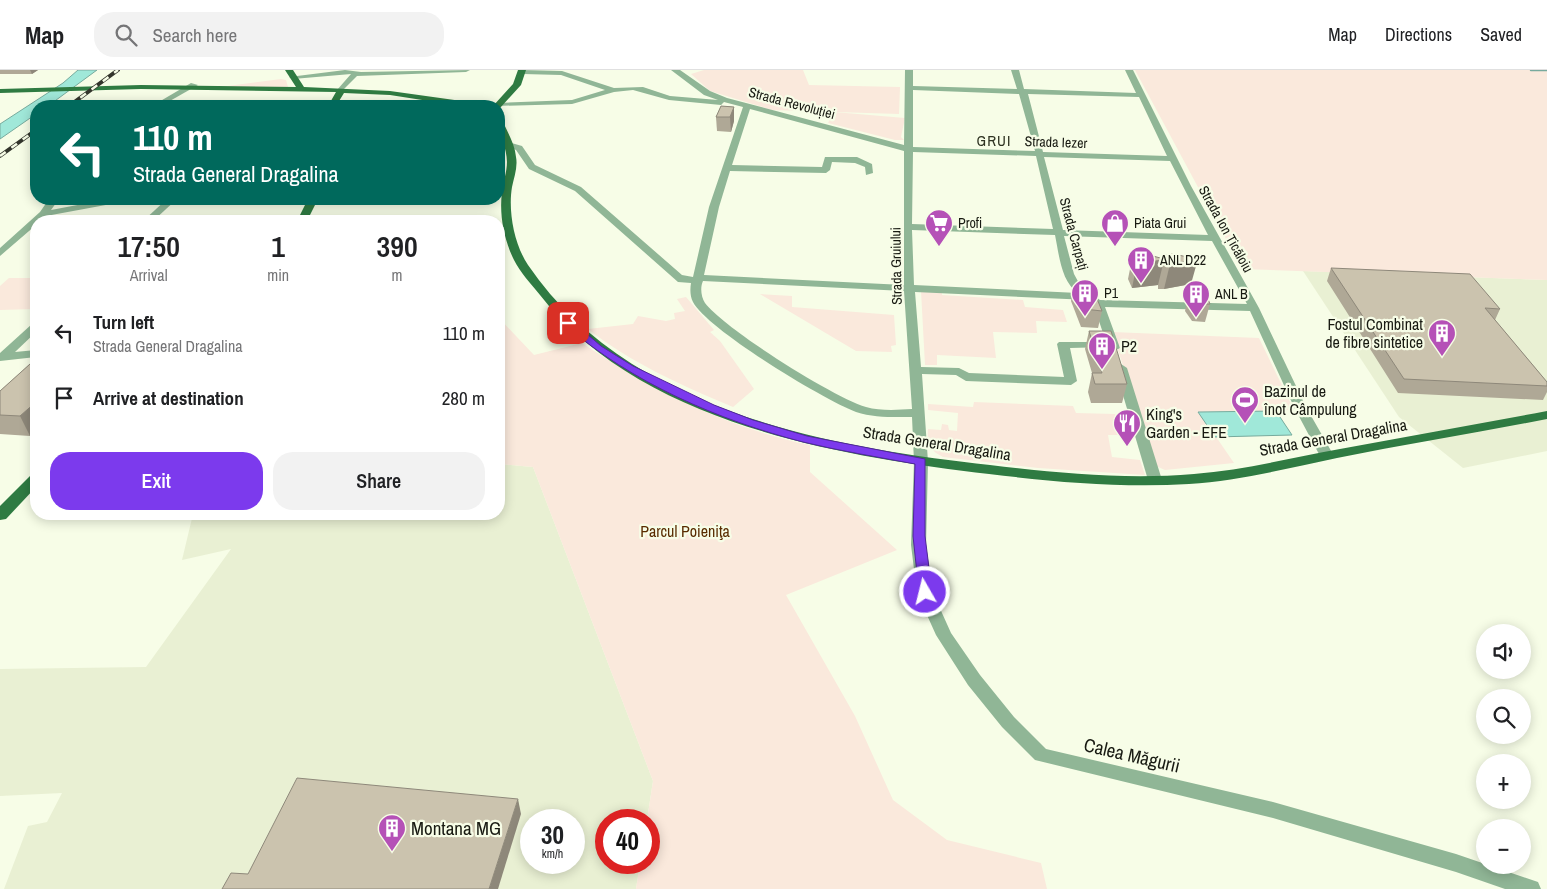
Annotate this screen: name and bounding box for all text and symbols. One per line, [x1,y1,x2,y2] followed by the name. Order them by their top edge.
[94,12,444,57] search box
[25,19,64,51] text: Map
[112,21,140,49] icon: search
[152,22,237,48] text: Search here
[1328,22,1357,47] text: Map
[1385,22,1452,47] text: Directions
[1480,22,1522,47] text: Saved
[747,83,837,123] street label: Strada Revoluției
[133,114,213,161] text: 110 m
[50,120,115,185] icon: left
[977,130,1011,151] district label: GRUI
[1024,132,1088,152] street label: Strada Iezer
[133,159,339,189] text: Strada General Dragalina
[1195,182,1257,276] street label: Strada Ion Țicăloiu
[1056,196,1092,272] street label: Strada Carpați
[924,208,954,247] supermarket icon: Profi
[1100,208,1130,247] shop icon: Piata Grui
[958,214,982,232] place label: Profi
[1134,214,1186,232] place label: Piata Grui
[117,226,180,266] text: 17:50
[271,226,285,266] text: 1
[377,226,418,266] text: 390
[886,227,906,305] street label: Strada Gruiului
[1126,245,1156,284] building icon: ANL D22
[1159,251,1206,269] place label: ANL D22
[130,264,168,286] text: Arrival
[267,264,289,286] text: min
[392,264,403,286] text: m
[1070,278,1100,317] building icon: P1
[1181,279,1211,318] building icon: ANL B
[1104,284,1119,302] place label: P1
[1214,285,1248,303] place label: ANL B
[547,302,589,344] pin
[93,309,154,335] text: Turn left
[554,309,582,337] icon: arrive
[1325,313,1423,353] place label: Fostul Combinat de fibre sintetice
[1427,318,1457,357] building icon: Fostul Combinat de fibre sintetice
[50,319,78,347] icon: left
[443,320,485,346] text: 110 m
[1087,331,1117,370] building icon: P2
[93,335,243,357] text: Strada General Dragalina
[1121,335,1137,357] place label: P2
[1263,380,1357,420] place label: Bazinul de înot Câmpulung
[50,384,78,412] icon: arrive
[93,385,244,411] text: Arrive at destination
[442,385,485,411] text: 280 m
[1230,385,1260,424] sports icon: Bazinul de înot Câmpulung
[1146,403,1227,443] place label: King's Garden - EFE
[1112,408,1142,447] restaurant icon: King's Garden - EFE
[1257,413,1409,461] street label: Strada General Dragalina
[861,420,1013,466] street label: Strada General Dragalina
[50,452,263,510] button: Exit
[273,452,485,510] button: Share
[640,520,731,542] park label: Parcul Poieniţa
[898,565,950,617] position arrow
[1476,624,1531,874] map controls
[1476,624,1531,679] button: sound
[1476,689,1531,744] button: search
[1081,731,1183,779] street label: Calea Măgurii
[1476,754,1531,809] button: +
[595,809,660,874] speed limit sign: 40
[377,813,407,852] building icon: Montana MG
[411,815,501,841] place label: Montana MG
[541,818,564,852] text: 30
[1476,819,1531,874] button: −
[542,846,563,862] text: km/h

